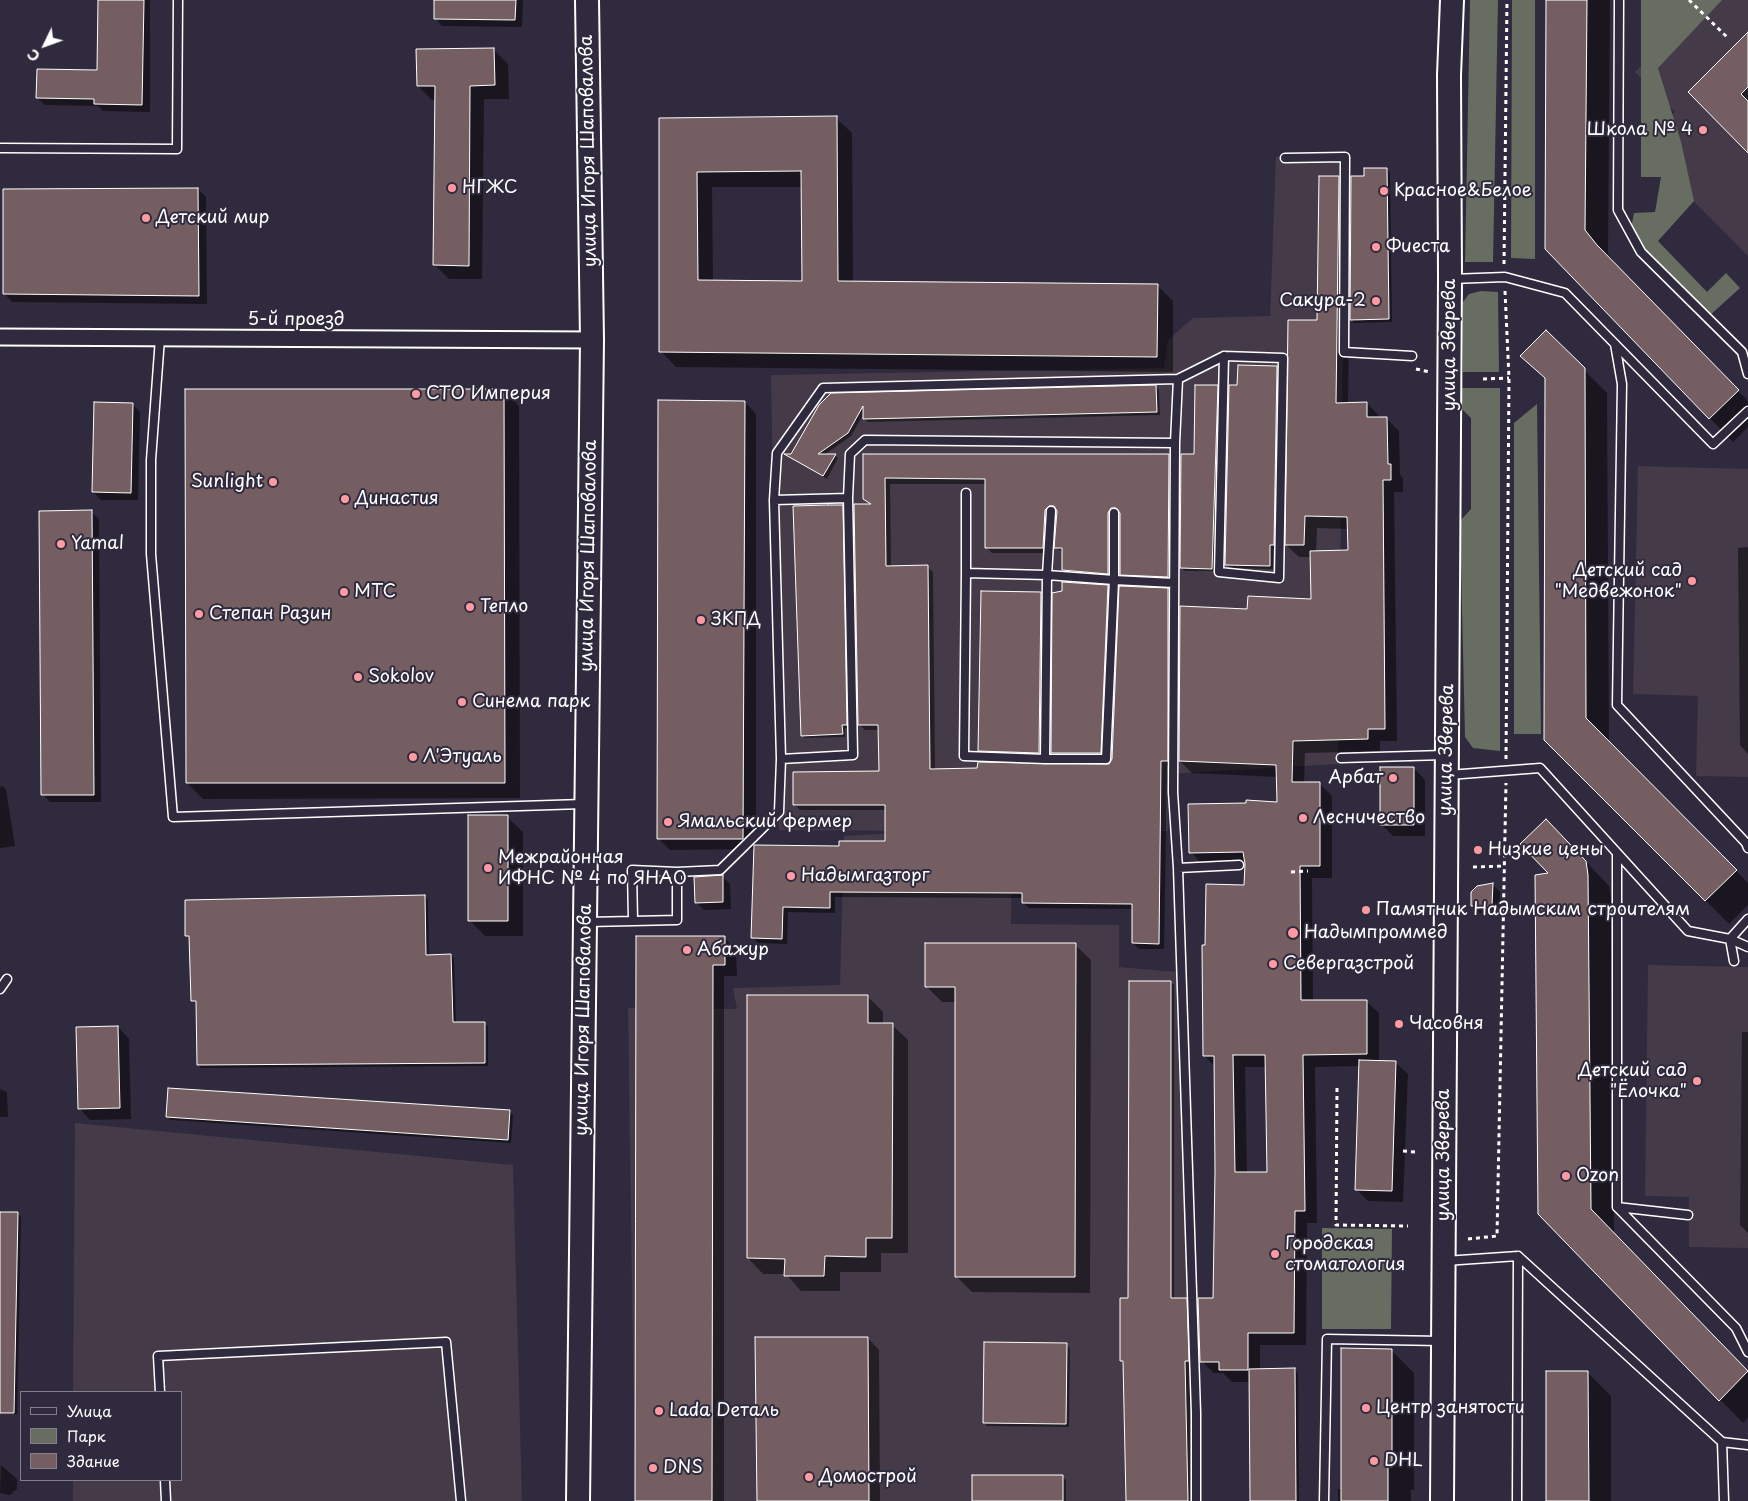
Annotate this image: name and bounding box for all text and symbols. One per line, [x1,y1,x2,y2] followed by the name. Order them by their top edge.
[20,20,70,70] north arrow
[576,35,602,267] street label: улица Игоря Шаповалова
[22,44,45,66] text: С
[1587,119,1693,141] place label: Школа № 4
[1697,124,1709,136] marker: Школа № 4
[462,177,518,199] place label: НГЖС
[1394,180,1532,202] place label: Красное&Белое
[446,182,458,194] marker: НГЖС
[1378,185,1390,197] marker: Красное&Белое
[156,207,269,229] place label: Детский мир
[140,212,152,224] marker: Детский мир
[1386,236,1450,258] place label: Фиеста
[1370,241,1382,253] marker: Фиеста
[1439,279,1461,411] street label: улица Зверева
[1279,290,1366,312] place label: Сакура-2
[1370,295,1382,307] marker: Сакура-2
[247,309,345,331] street label: 5-й проезд
[426,383,551,405] place label: СТО Империя
[410,388,422,400] marker: СТО Империя
[576,440,602,672] street label: улица Игоря Шаповалова
[191,471,263,493] place label: Sunlight
[267,476,279,488] marker: Sunlight
[355,488,439,510] place label: Династия
[339,493,351,505] marker: Династия
[71,533,124,555] place label: Yamal
[55,538,67,550] marker: Yamal
[1554,560,1682,602] place label: Детский сад "Медвежонок"
[1686,575,1698,587] marker: Детский сад "Медвежонок"
[354,581,396,603] place label: МТС
[338,586,350,598] marker: МТС
[480,596,528,618] place label: Тепло
[464,601,476,613] marker: Тепло
[209,603,331,625] place label: Степан Разин
[193,608,205,620] marker: Степан Разин
[711,609,761,631] place label: ЗКПД
[695,614,707,626] marker: ЗКПД
[368,666,434,688] place label: Sokolov
[352,671,364,683] marker: Sokolov
[1435,684,1459,816] street label: улица Зверева
[472,691,590,713] place label: Синема парк
[456,696,468,708] marker: Синема парк
[423,746,502,768] place label: Л'Этуаль
[407,751,419,763] marker: Л'Этуаль
[1328,767,1383,789] place label: Арбат
[1387,772,1399,784] marker: Арбат
[1313,807,1425,829] place label: Лесничество
[678,811,852,833] place label: Ямальский фермер
[1297,812,1309,824] marker: Лесничество
[662,816,674,828] marker: Ямальский фермер
[1488,839,1604,861] place label: Низкие цены
[1472,844,1484,856] marker: Низкие цены
[498,847,687,890] place label: Межрайонная ИФНС № 4 по ЯНАО
[482,862,494,874] marker: Межрайонная ИФНС № 4 по ЯНАО
[801,865,930,887] place label: Надымгазторг
[785,870,797,882] marker: Надымгазторг
[1376,899,1690,921] place label: Памятник Надымским строителям
[571,904,597,1136] street label: улица Игоря Шаповалова
[1360,904,1372,916] marker: Памятник Надымским строителям
[1304,922,1448,944] place label: Надымпроммед
[1286,926,1300,940] marker: Надымпроммед
[697,939,769,961] place label: Абажур
[681,944,693,956] marker: Абажур
[1283,953,1414,975] place label: Севергазстрой
[1267,958,1279,970] marker: Севергазстрой
[1409,1013,1484,1035] place label: Часовня
[1393,1018,1405,1030] marker: Часовня
[1578,1060,1687,1102] place label: Детский сад "Ёлочка"
[1691,1075,1703,1087] marker: Детский сад "Ёлочка"
[1433,1089,1455,1221] street label: улица Зверева
[1576,1165,1619,1187] place label: Ozon
[1560,1170,1572,1182] marker: Ozon
[1285,1233,1405,1276] place label: Городская стоматология
[1269,1248,1281,1260] marker: Городская стоматология
[20,1391,182,1481] legend
[1376,1397,1525,1419] place label: Центр занятости
[67,1399,112,1422] text: Улица
[669,1400,779,1422] place label: Lada Dеталь
[1360,1402,1372,1414] marker: Центр занятости
[653,1405,665,1417] marker: Lada Dеталь
[67,1424,106,1447] text: Парк
[67,1449,120,1472] text: Здание
[1384,1450,1423,1472] place label: DHL
[1368,1455,1380,1467] marker: DHL
[663,1457,703,1479] place label: DNS
[647,1462,659,1474] marker: DNS
[819,1466,917,1488] place label: Домострой
[803,1471,815,1483] marker: Домострой

